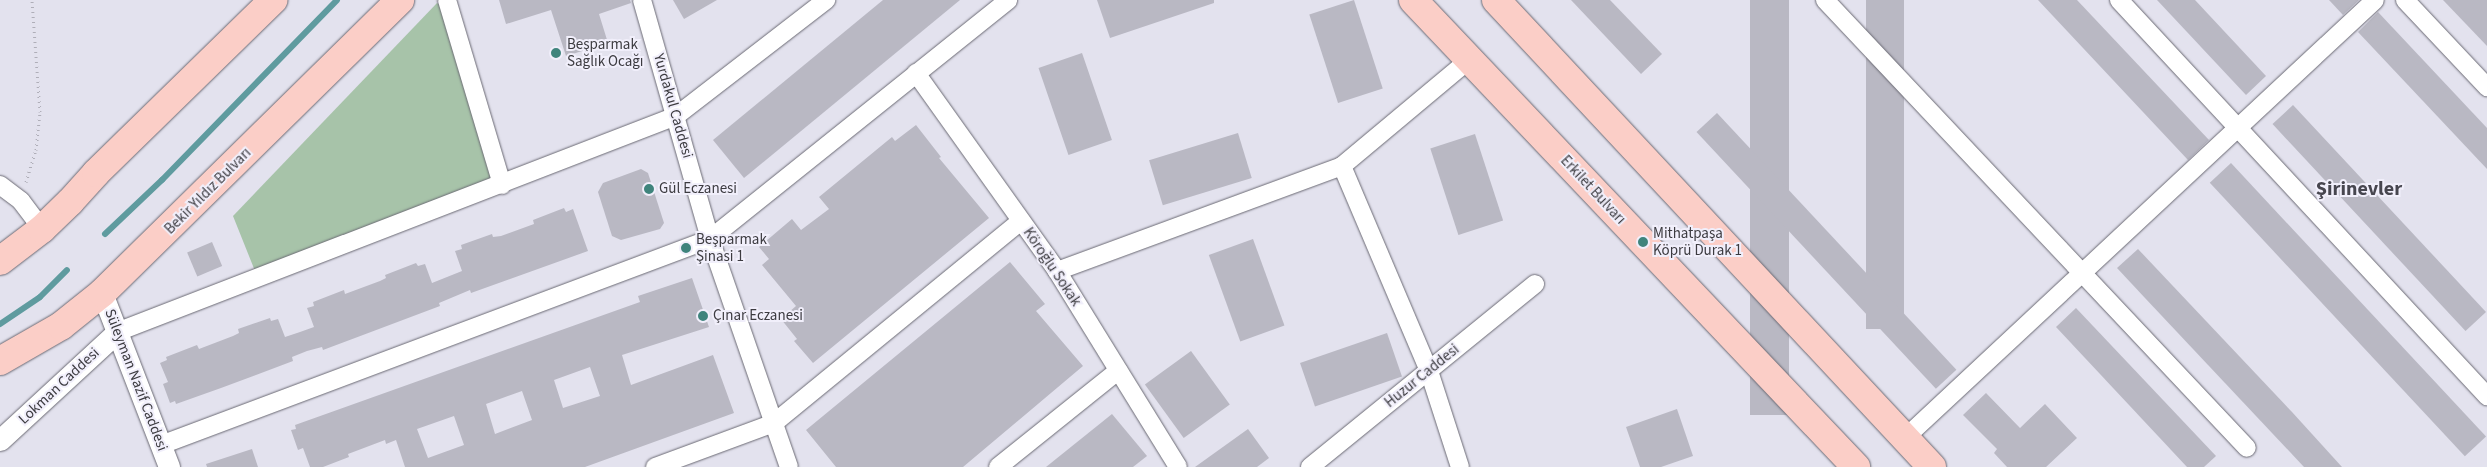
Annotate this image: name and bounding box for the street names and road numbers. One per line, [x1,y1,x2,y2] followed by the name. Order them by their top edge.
[649,52,697,160] street label: Yurdakul Caddesi
[161,144,255,238] street label: Bekir Yıldız Bulvarı
[1557,152,1629,228] street label: Erkilet Bulvarı
[1019,224,1085,310] street label: Köroğlu Sokak
[101,306,171,454] street label: Süleyman Nazif Caddesi
[1381,340,1463,412] street label: Huzur Caddesi
[15,344,103,428] street label: Lokman Caddesi

